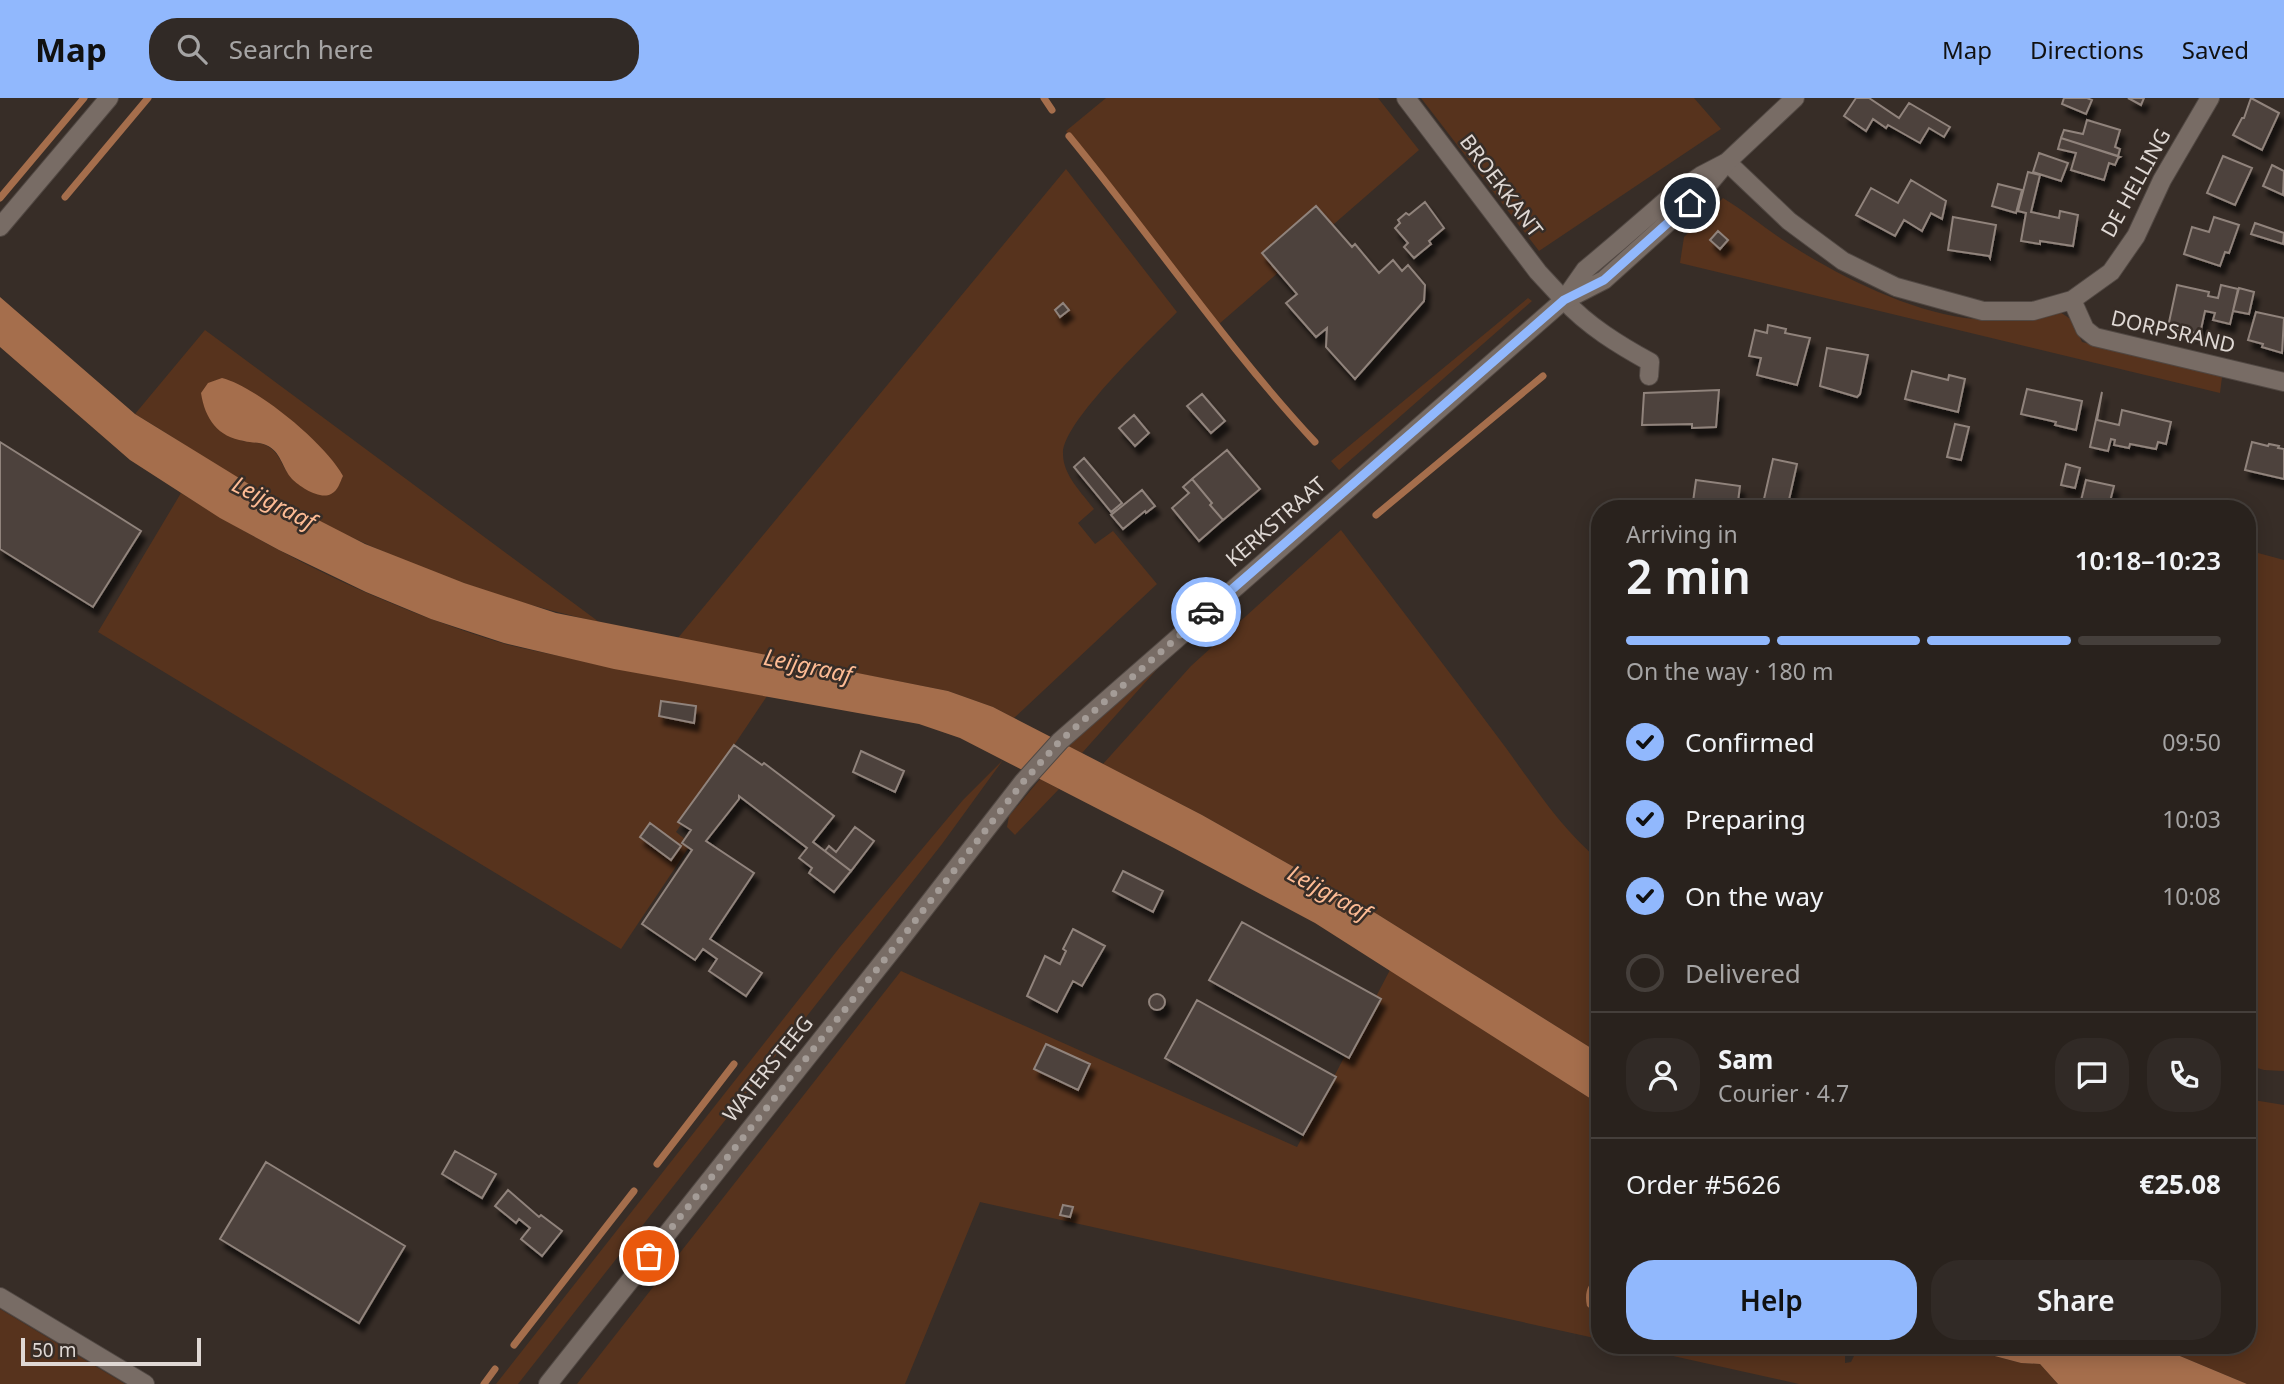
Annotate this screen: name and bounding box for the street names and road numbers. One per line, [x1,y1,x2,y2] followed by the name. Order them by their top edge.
[2094,123,2176,242] street label: DE HELLING
[1454,128,1550,243] street label: BROEKKANT
[2108,303,2238,359] street label: DORPSRAND
[1219,470,1332,573] street label: KERKSTRAAT
[716,1009,819,1127] street label: WATERSTEEG

